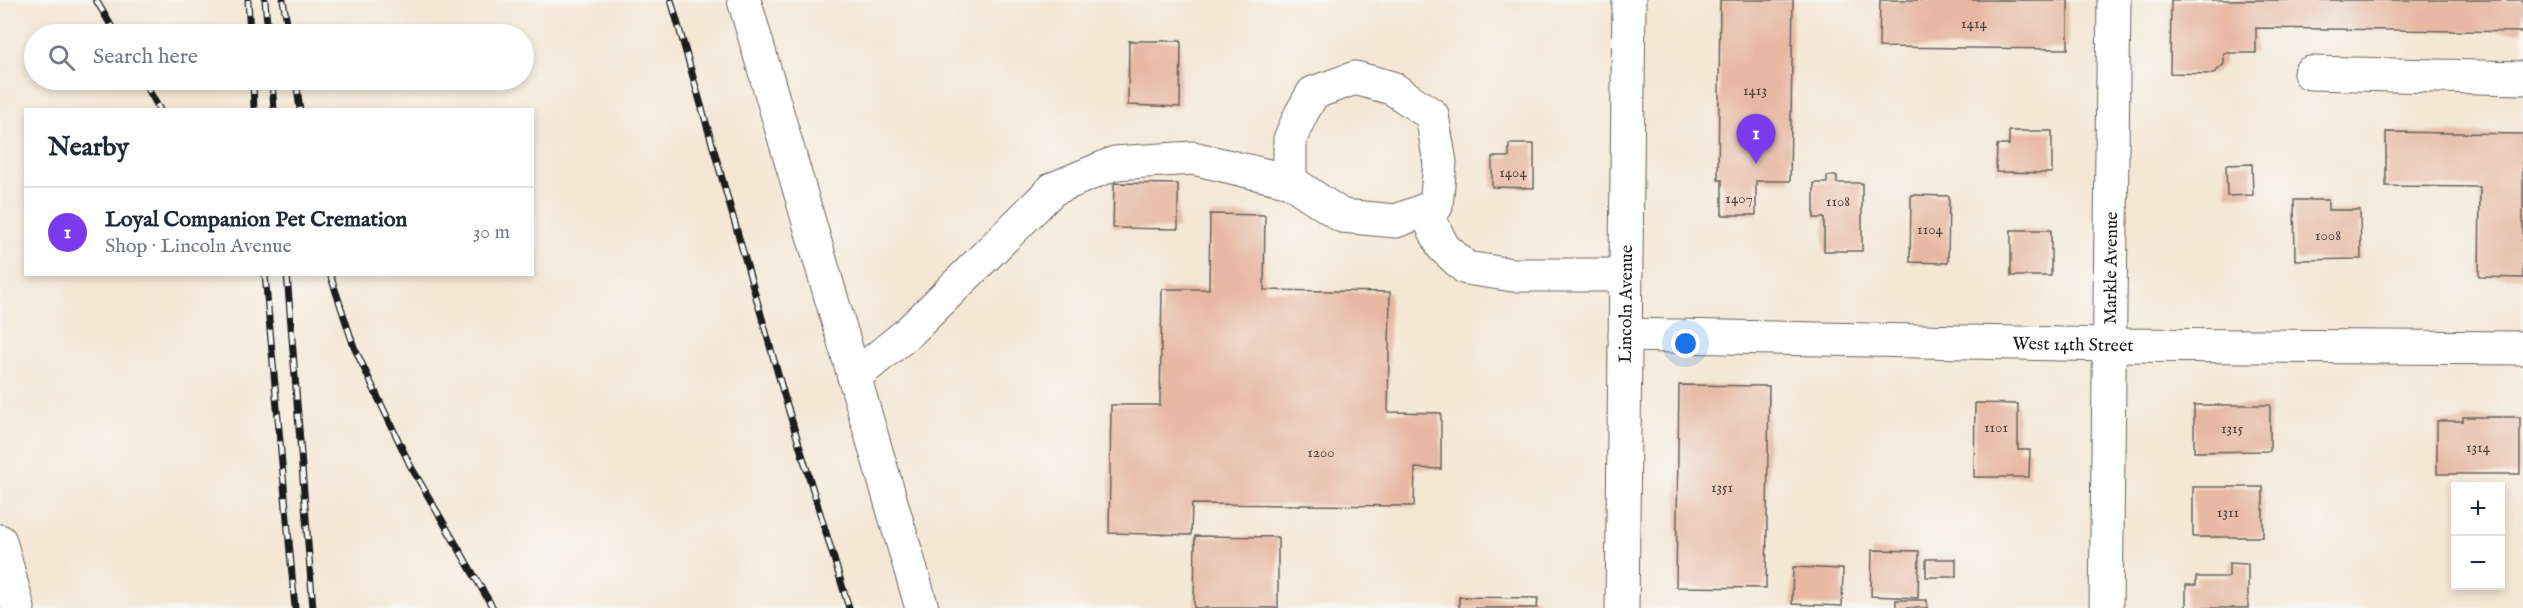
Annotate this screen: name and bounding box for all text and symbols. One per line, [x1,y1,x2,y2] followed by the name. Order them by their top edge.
[1961,14,1988,33] house number: 1414
[24,24,534,90] search box
[45,41,78,74] icon: search
[93,43,198,71] text: Search here
[1743,81,1767,100] house number: 1413
[1736,114,1776,164] pin: 1
[48,131,129,164] text: Nearby
[1499,163,1527,182] house number: 1404
[1725,189,1753,208] house number: 1407
[1826,192,1850,211] house number: 1108
[105,206,407,234] text: Loyal Companion Pet Cremation
[2100,211,2124,325] street label: Markle Avenue
[64,220,71,245] text: 1
[473,220,510,245] text: 30 m
[1917,220,1944,239] house number: 1104
[2315,226,2341,245] house number: 1008
[105,234,292,259] text: Shop · Lincoln Avenue
[1615,245,1639,363] street label: Lincoln Avenue
[1671,329,1700,358] your location
[2012,333,2133,358] street label: West 14th Street
[1984,418,2008,437] house number: 1101
[2221,419,2244,438] house number: 1315
[2466,438,2491,457] house number: 1314
[1307,443,1335,462] house number: 1200
[1711,478,1733,497] house number: 1351
[2451,482,2505,590] map controls
[2451,482,2505,536] button: +
[2217,503,2239,522] house number: 1311
[2451,536,2505,590] button: −

